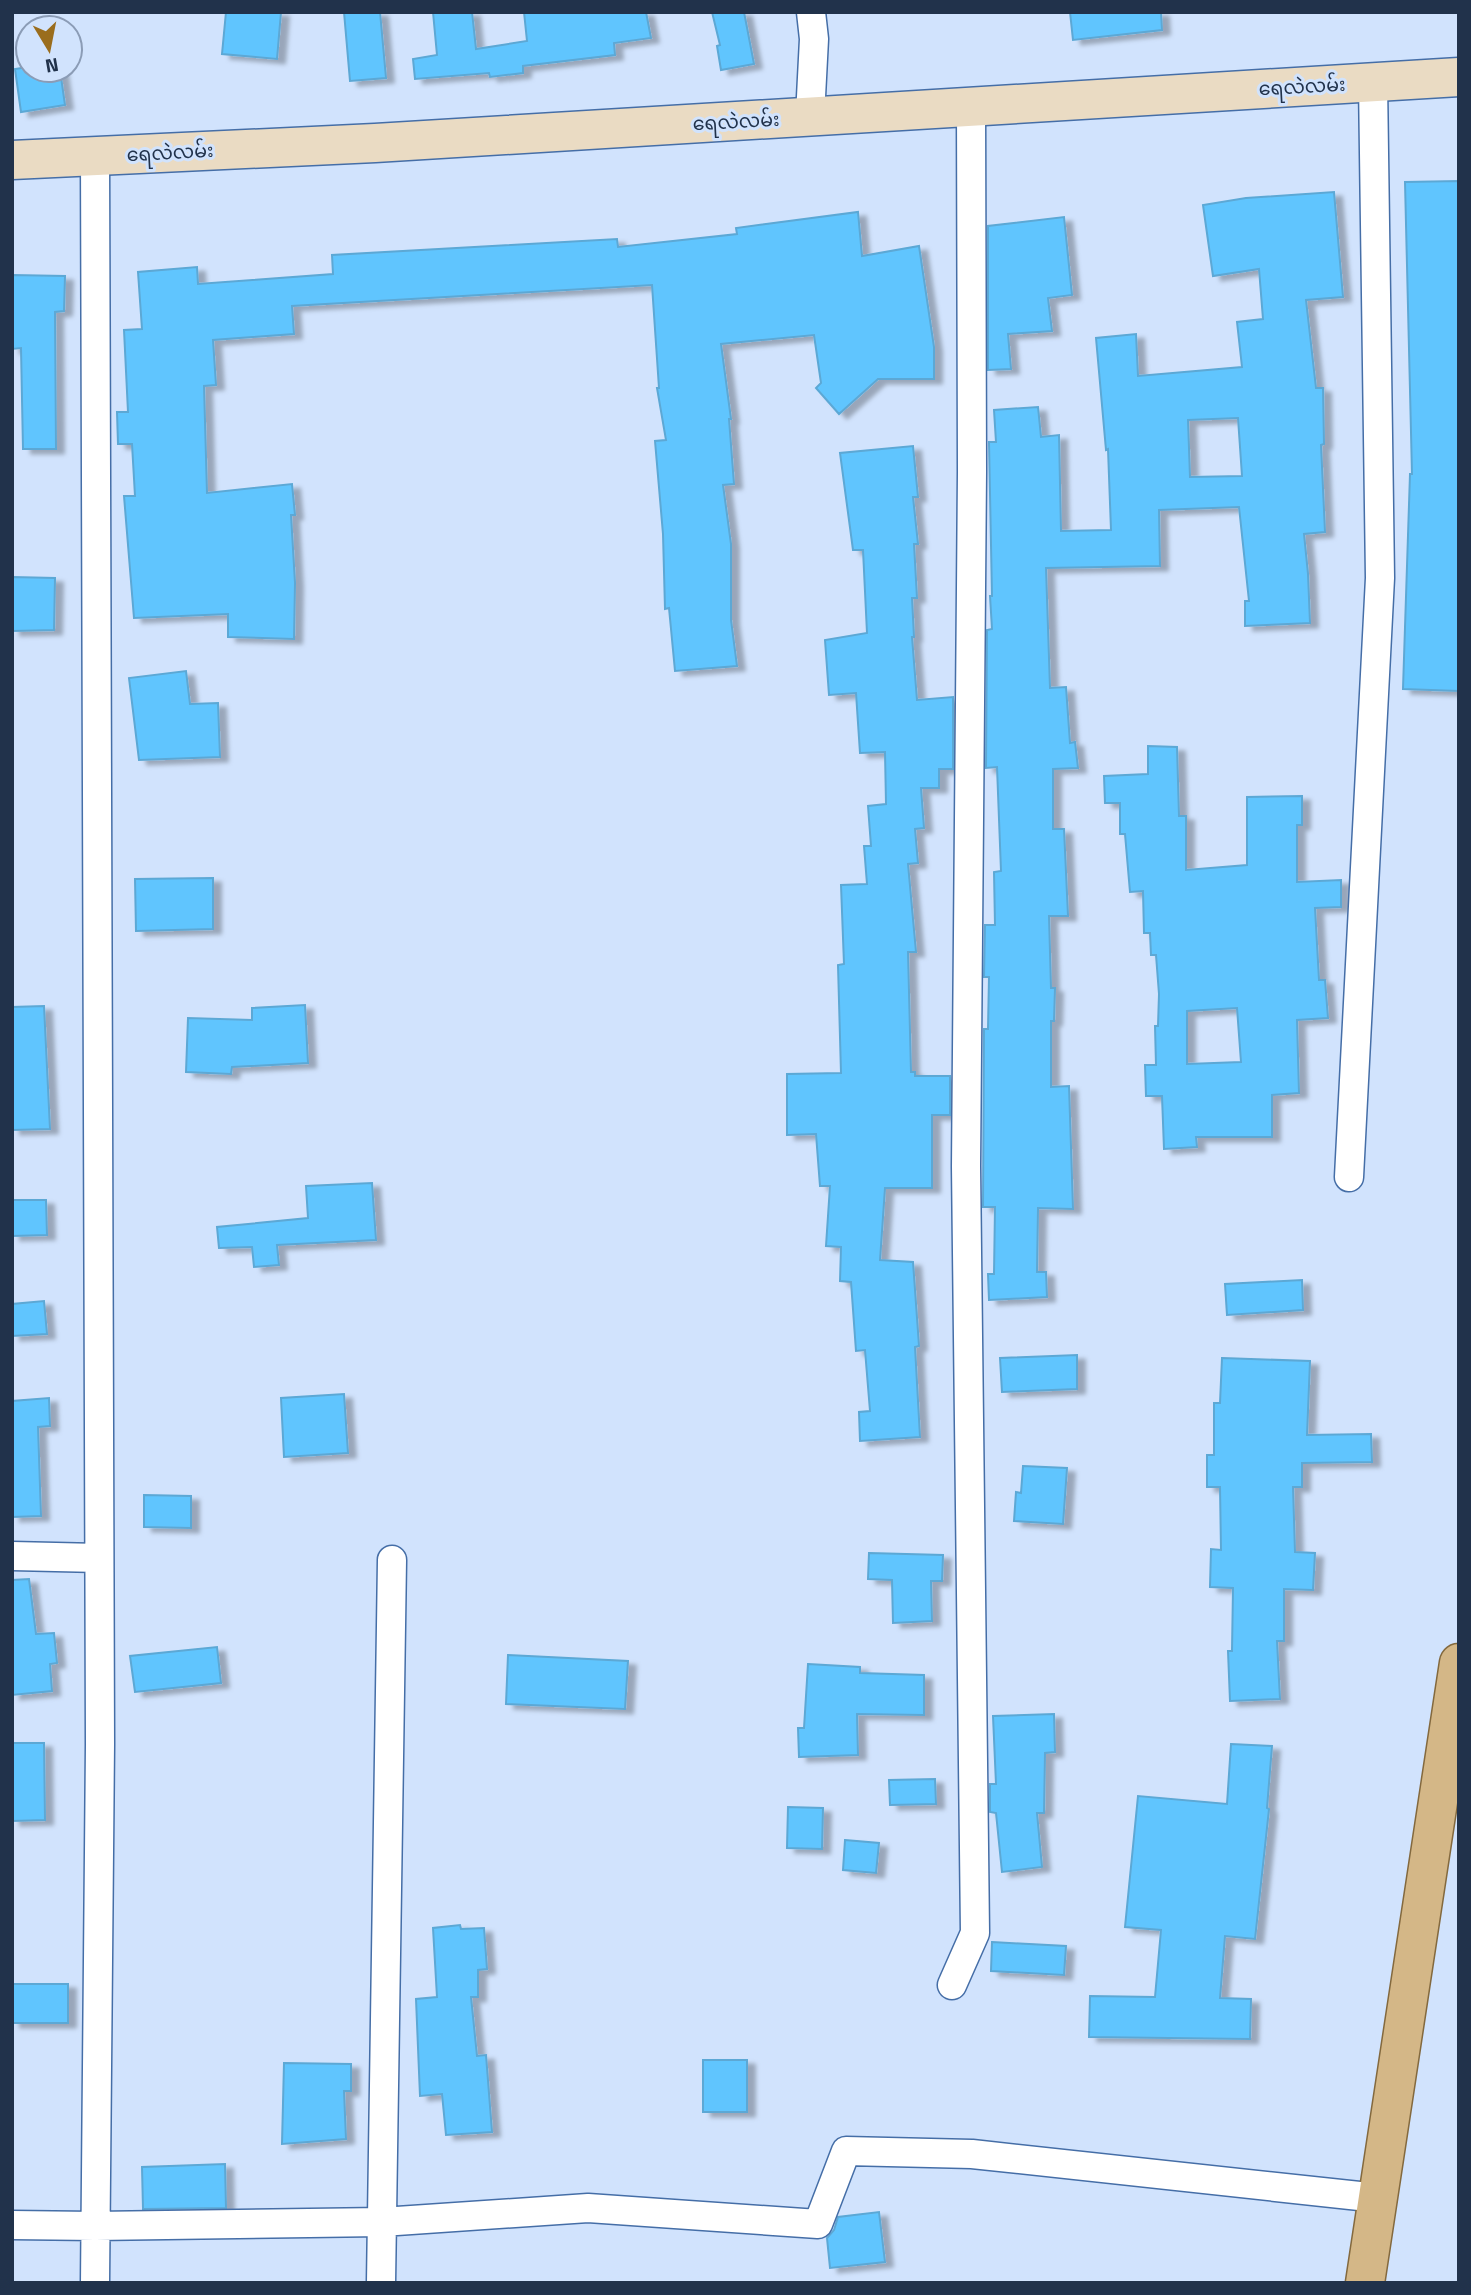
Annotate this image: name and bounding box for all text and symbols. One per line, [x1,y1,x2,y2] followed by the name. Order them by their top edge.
[14,14,84,84] north arrow
[43,51,61,82] text: N
[1258,69,1346,104] street label: ရေလဲလမ်း
[692,104,780,139] street label: ရေလဲလမ်း
[126,135,214,170] street label: ရေလဲလမ်း

